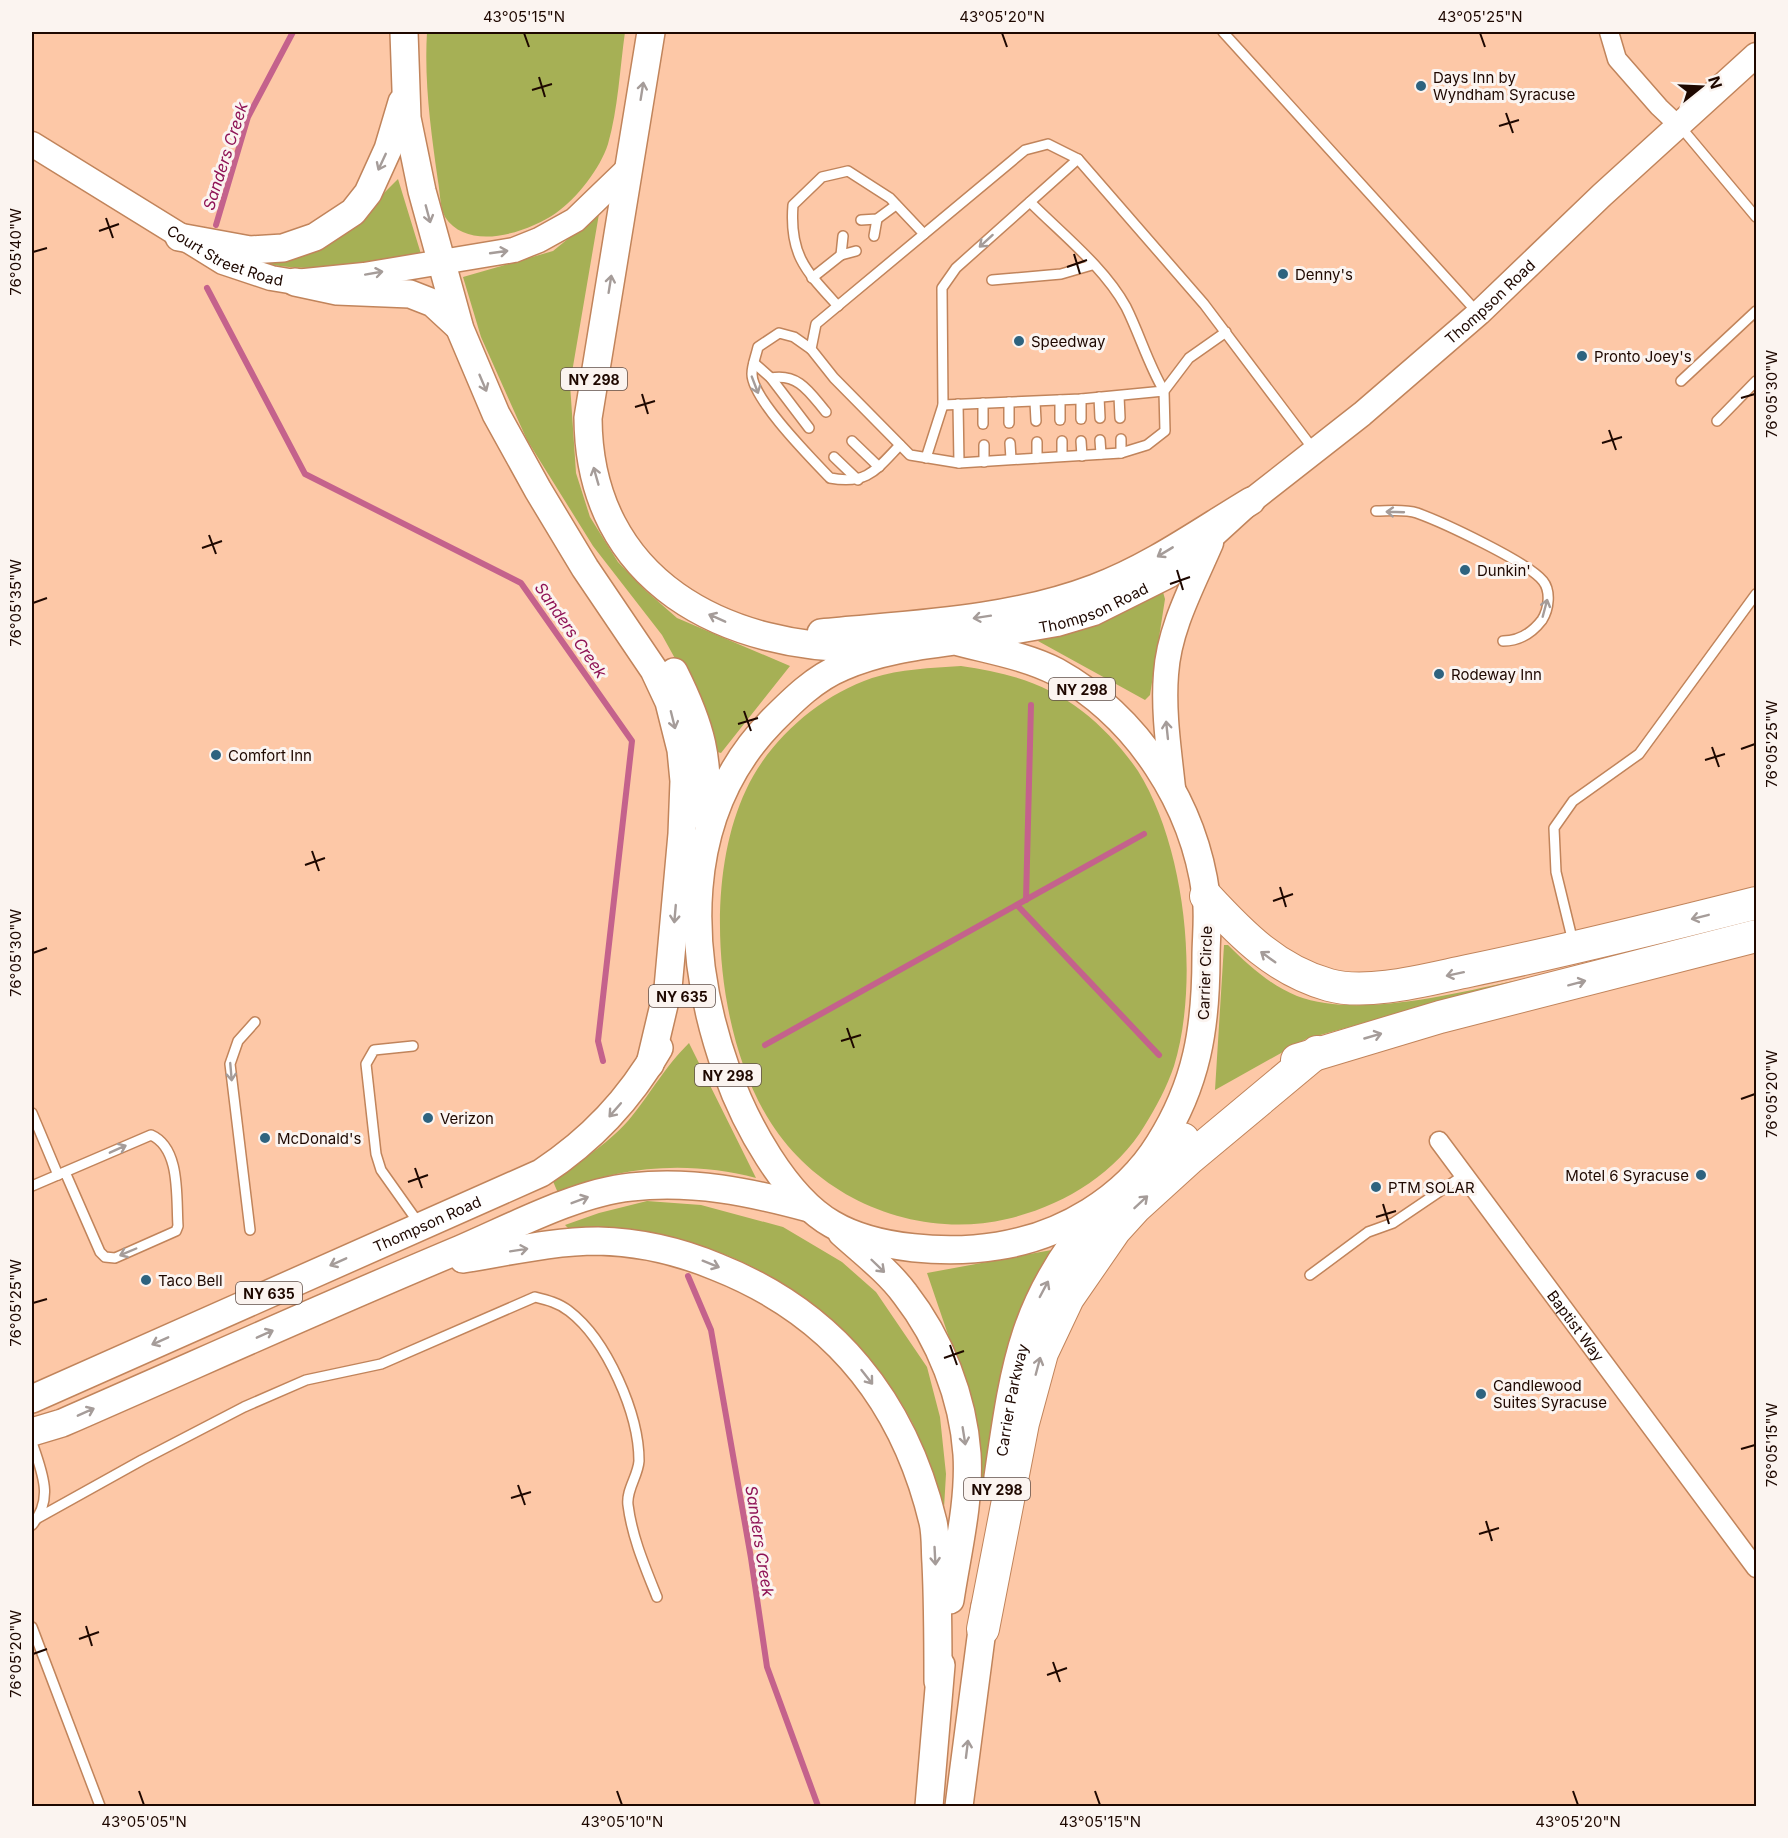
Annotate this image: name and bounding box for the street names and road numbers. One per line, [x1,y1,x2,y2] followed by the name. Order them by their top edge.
[164,220,285,289] street label: Court Street Road
[1441,255,1539,348] street label: Thompson Road
[561,368,627,390] road number: NY 298
[1037,578,1151,636] street label: Thompson Road
[1049,678,1115,700] road number: NY 298
[1194,926,1216,1020] street label: Carrier Circle
[649,985,715,1007] road number: NY 635
[695,1064,761,1086] road number: NY 298
[370,1191,484,1256] street label: Thompson Road
[236,1282,302,1304] road number: NY 635
[1544,1286,1609,1365] street label: Baptist Way
[992,1341,1032,1458] street label: Carrier Parkway
[964,1478,1030,1500] road number: NY 298

